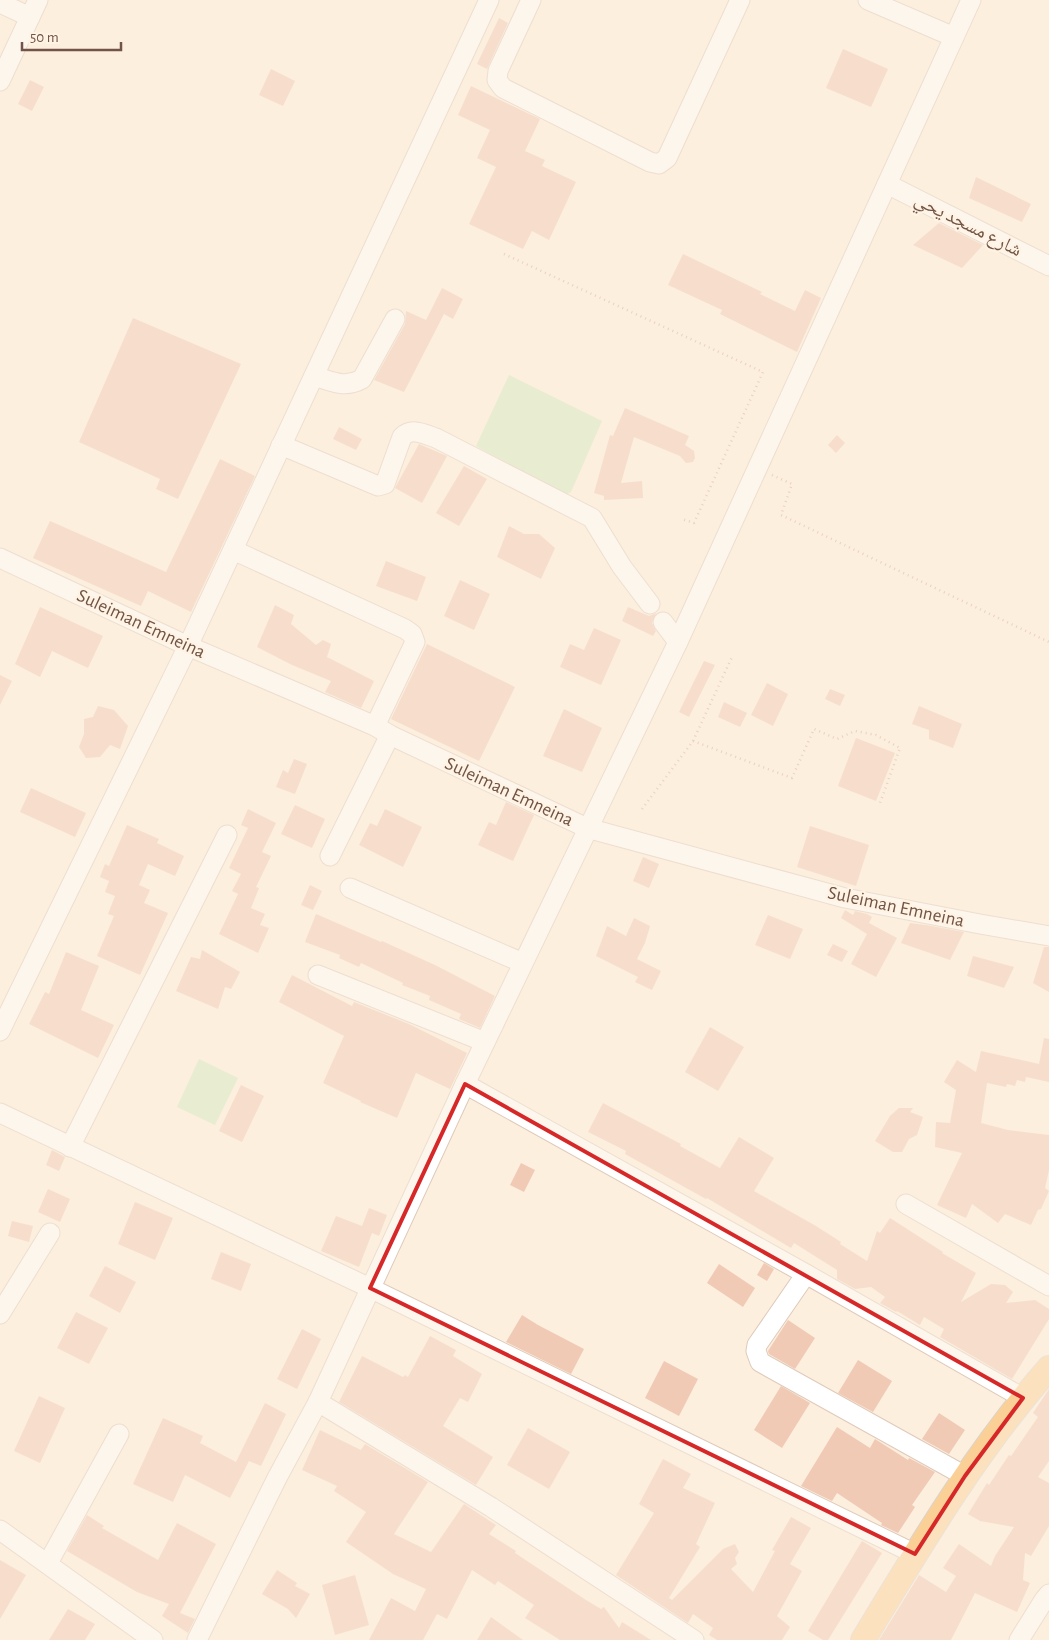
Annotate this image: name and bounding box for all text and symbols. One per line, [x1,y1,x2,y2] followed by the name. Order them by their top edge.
[22,20,121,52] scale bar
[30,30,59,45] text: 50 m
[909,190,1025,264] street label: شارع مسجد يحي
[74,586,208,662] street label: Suleiman Emneina
[442,754,576,830] street label: Suleiman Emneina
[826,883,966,931] street label: Suleiman Emneina

